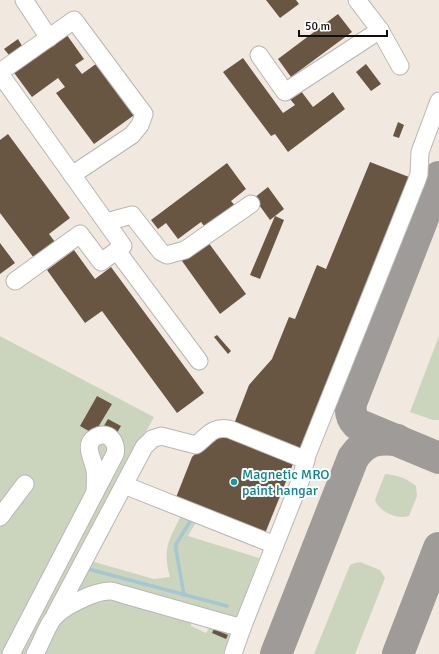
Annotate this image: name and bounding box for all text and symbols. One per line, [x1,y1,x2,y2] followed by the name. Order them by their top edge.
[299,12,387,38] scale bar
[305,19,330,34] text: 50 m
[242,466,330,499] place label: Magnetic MRO paint hangar
[229,477,239,487] marker: Magnetic MRO paint hangar

